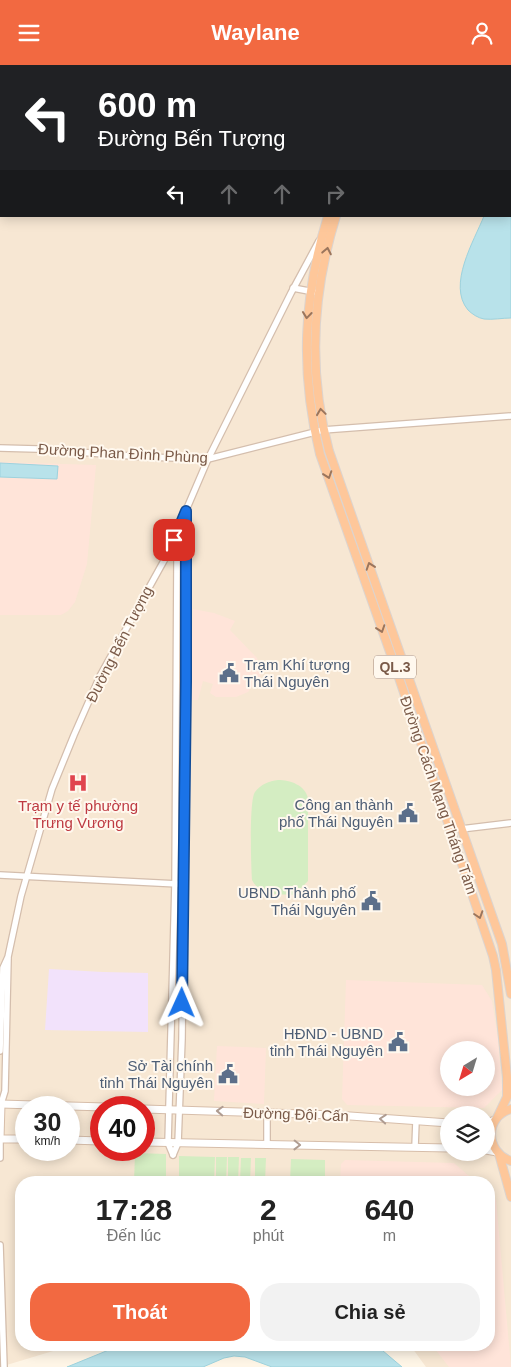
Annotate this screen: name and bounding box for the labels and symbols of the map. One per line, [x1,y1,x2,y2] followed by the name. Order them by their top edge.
[321,246,331,255] one-way arrow
[302,312,313,320] one-way arrow
[316,407,327,415] one-way arrow
[38,440,208,466] street label: Đường Phan Đình Phùng
[322,470,332,479] one-way arrow
[153,519,195,561] pin
[366,563,376,571] one-way arrow
[82,583,156,705] street label: Đường Bến Tượng
[375,624,385,632] one-way arrow
[374,655,416,679] road number: QL.3
[244,656,350,690] place label: Trạm Khí tượng Thái Nguyên
[218,662,240,684] public building icon: Trạm Khí tượng Thái Nguyên
[397,694,481,896] street label: Đường Cách Mạng Tháng Tám
[67,772,89,794] hospital icon: Trạm y tế phường Trưng Vương
[279,796,393,830] place label: Công an thành phố Thái Nguyên
[18,797,138,831] place label: Trạm y tế phường Trưng Vương
[397,802,419,824] public building icon: Công an thành phố Thái Nguyên
[238,884,357,918] place label: UBND Thành phố Thái Nguyên
[360,890,382,912] public building icon: UBND Thành phố Thái Nguyên
[473,910,483,918] one-way arrow
[155,976,207,1028] position arrow
[270,1025,383,1059] place label: HĐND - UBND tỉnh Thái Nguyên
[387,1031,409,1053] public building icon: HĐND - UBND tỉnh Thái Nguyên
[440,1041,495,1096] north arrow
[100,1057,213,1091] place label: Sở Tài chính tỉnh Thái Nguyên
[217,1063,239,1085] public building icon: Sở Tài chính tỉnh Thái Nguyên
[90,1096,155,1161] speed limit sign: 40
[243,1104,349,1124] street label: Đường Đội Cấn
[216,1106,224,1116] one-way arrow
[378,1113,386,1124] one-way arrow
[294,1139,302,1150] one-way arrow

